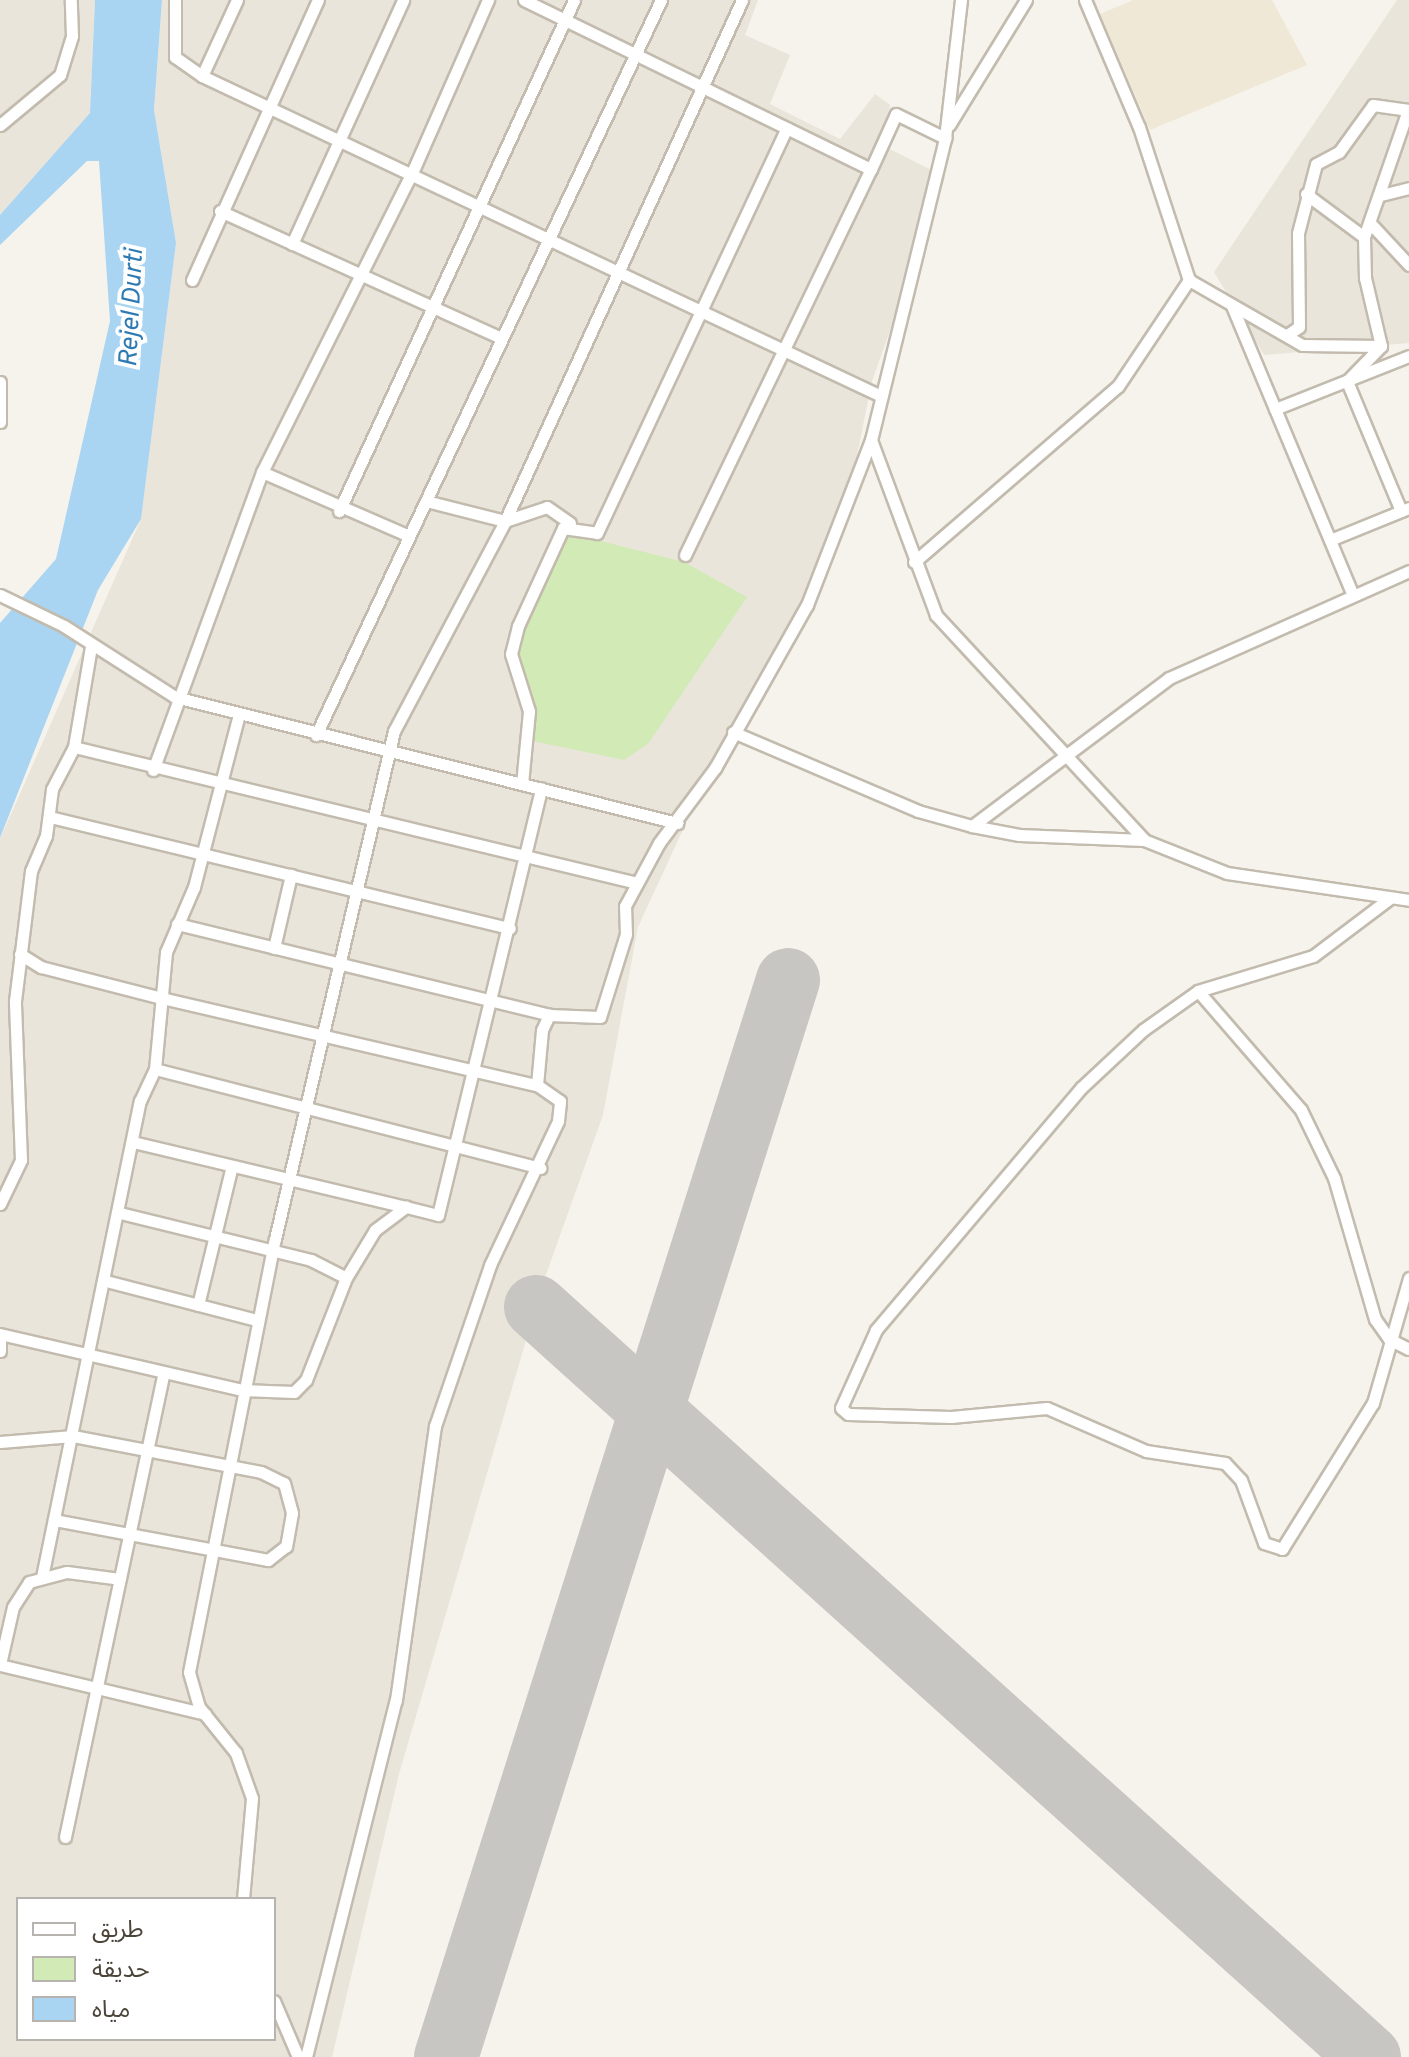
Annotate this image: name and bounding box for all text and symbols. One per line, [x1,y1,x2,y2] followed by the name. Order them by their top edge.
[114,248,152,368] water label: Rejel Durti
[16,1897,276,2041] legend
[92,1916,144,1946] text: طريق
[92,1956,150,1986] text: حديقة
[92,1996,130,2026] text: مياه

